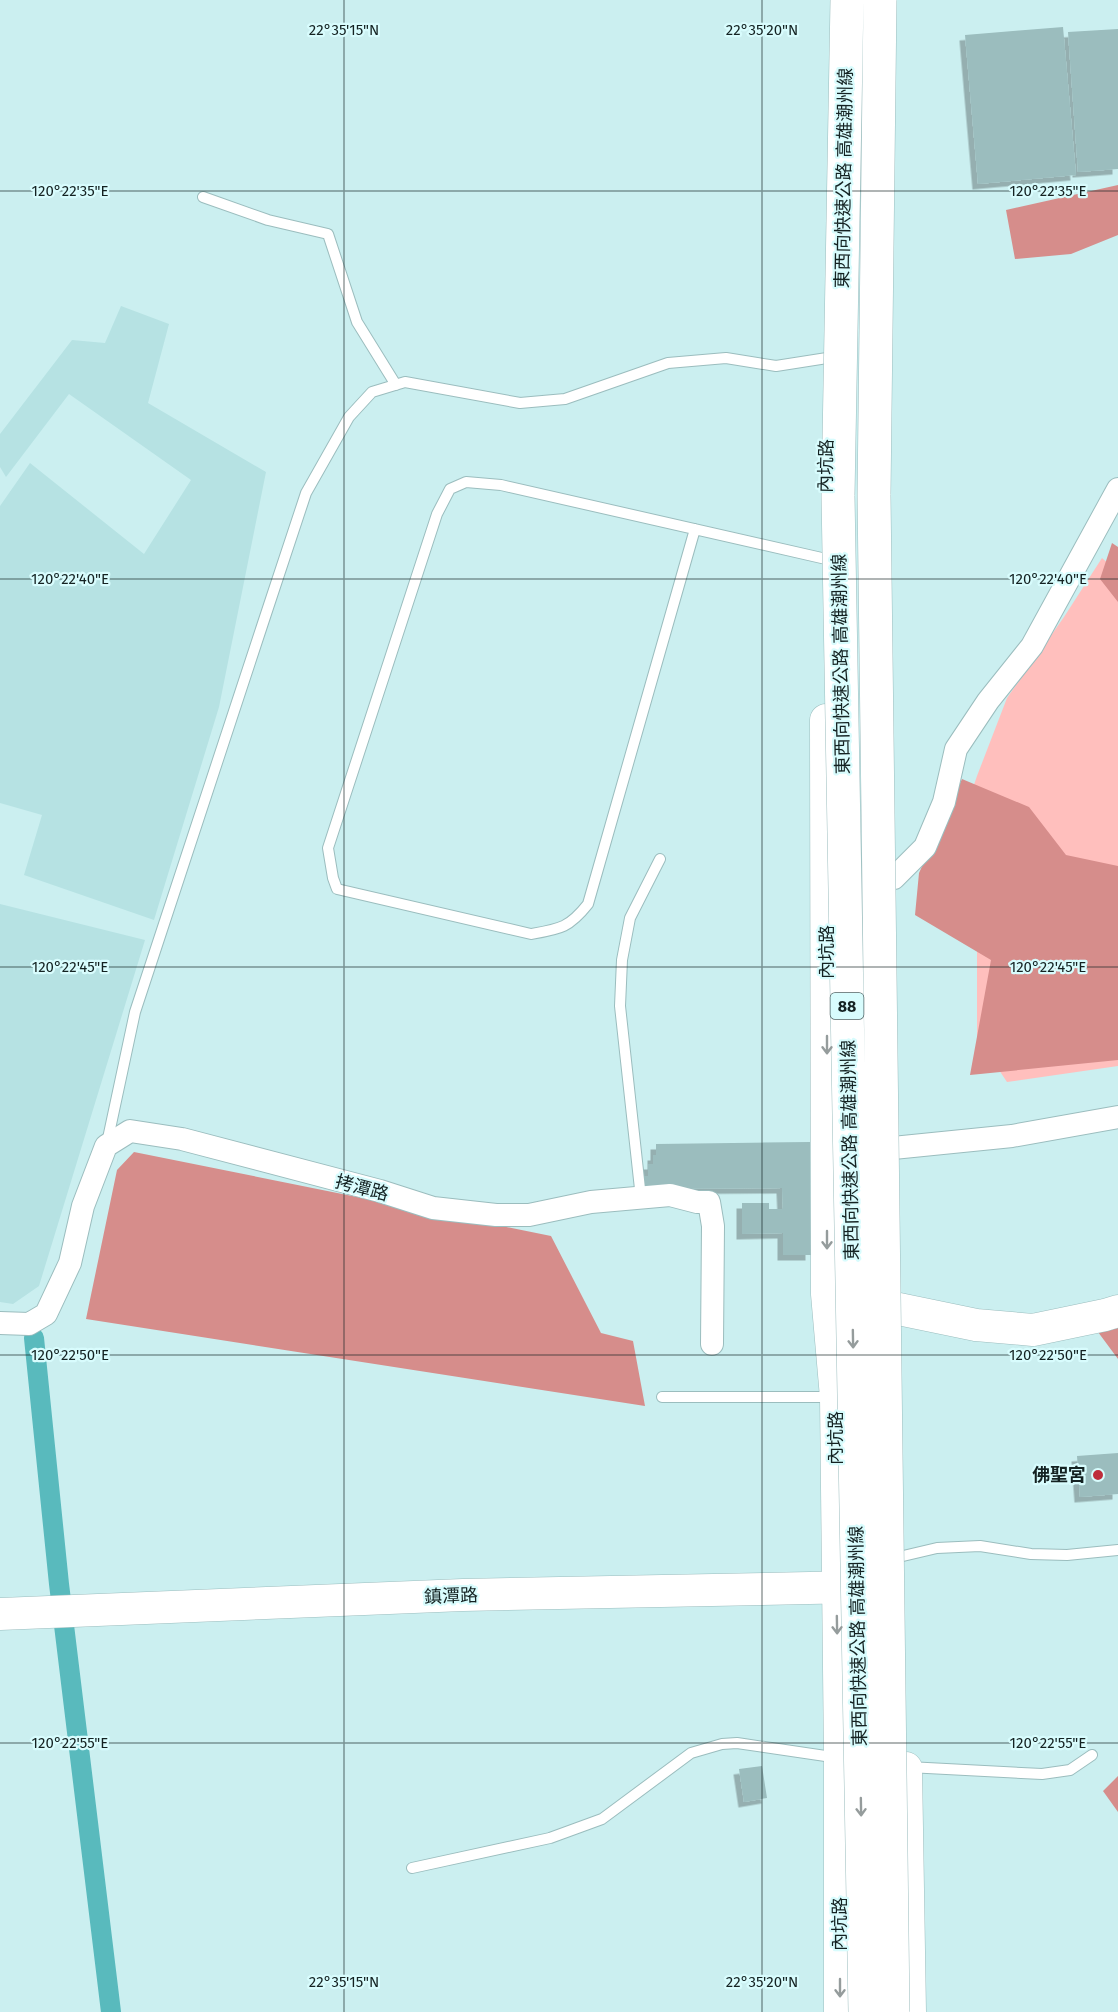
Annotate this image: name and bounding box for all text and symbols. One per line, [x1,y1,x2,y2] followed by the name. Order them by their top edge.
[309,21,379,39] text: 22°35'15"N
[726,21,798,39] text: 22°35'20"N
[831,67,857,289] street label: 東西向快速公路 高雄潮州線
[32,182,108,200] text: 120°22'35"E
[1010,182,1086,200] text: 120°22'35"E
[815,439,837,493] street label: 內坑路
[828,553,854,775] street label: 東西向快速公路 高雄潮州線
[31,570,109,588] text: 120°22'40"E
[1009,570,1087,588] text: 120°22'40"E
[816,925,838,979] street label: 內坑路
[32,958,108,976] text: 120°22'45"E
[1010,958,1086,976] text: 120°22'45"E
[830,993,864,1019] road number: 88
[821,1035,833,1055] one-way arrow
[837,1039,863,1261] street label: 東西向快速公路 高雄潮州線
[333,1170,391,1206] street label: 拷潭路
[821,1230,833,1250] one-way arrow
[847,1329,859,1349] one-way arrow
[31,1346,109,1364] text: 120°22'50"E
[1009,1346,1087,1364] text: 120°22'50"E
[825,1411,847,1465] street label: 內坑路
[1032,1464,1086,1486] place label: 佛聖宮
[1091,1468,1105,1482] marker: 佛聖宮
[845,1525,871,1747] street label: 東西向快速公路 高雄潮州線
[424,1584,478,1608] street label: 鎮潭路
[832,1614,843,1634] one-way arrow
[32,1734,108,1752] text: 120°22'55"E
[1010,1734,1086,1752] text: 120°22'55"E
[855,1797,867,1817] one-way arrow
[829,1897,851,1951] street label: 內坑路
[309,1973,379,1991] text: 22°35'15"N
[726,1973,798,1991] text: 22°35'20"N
[834,1977,846,1997] one-way arrow

